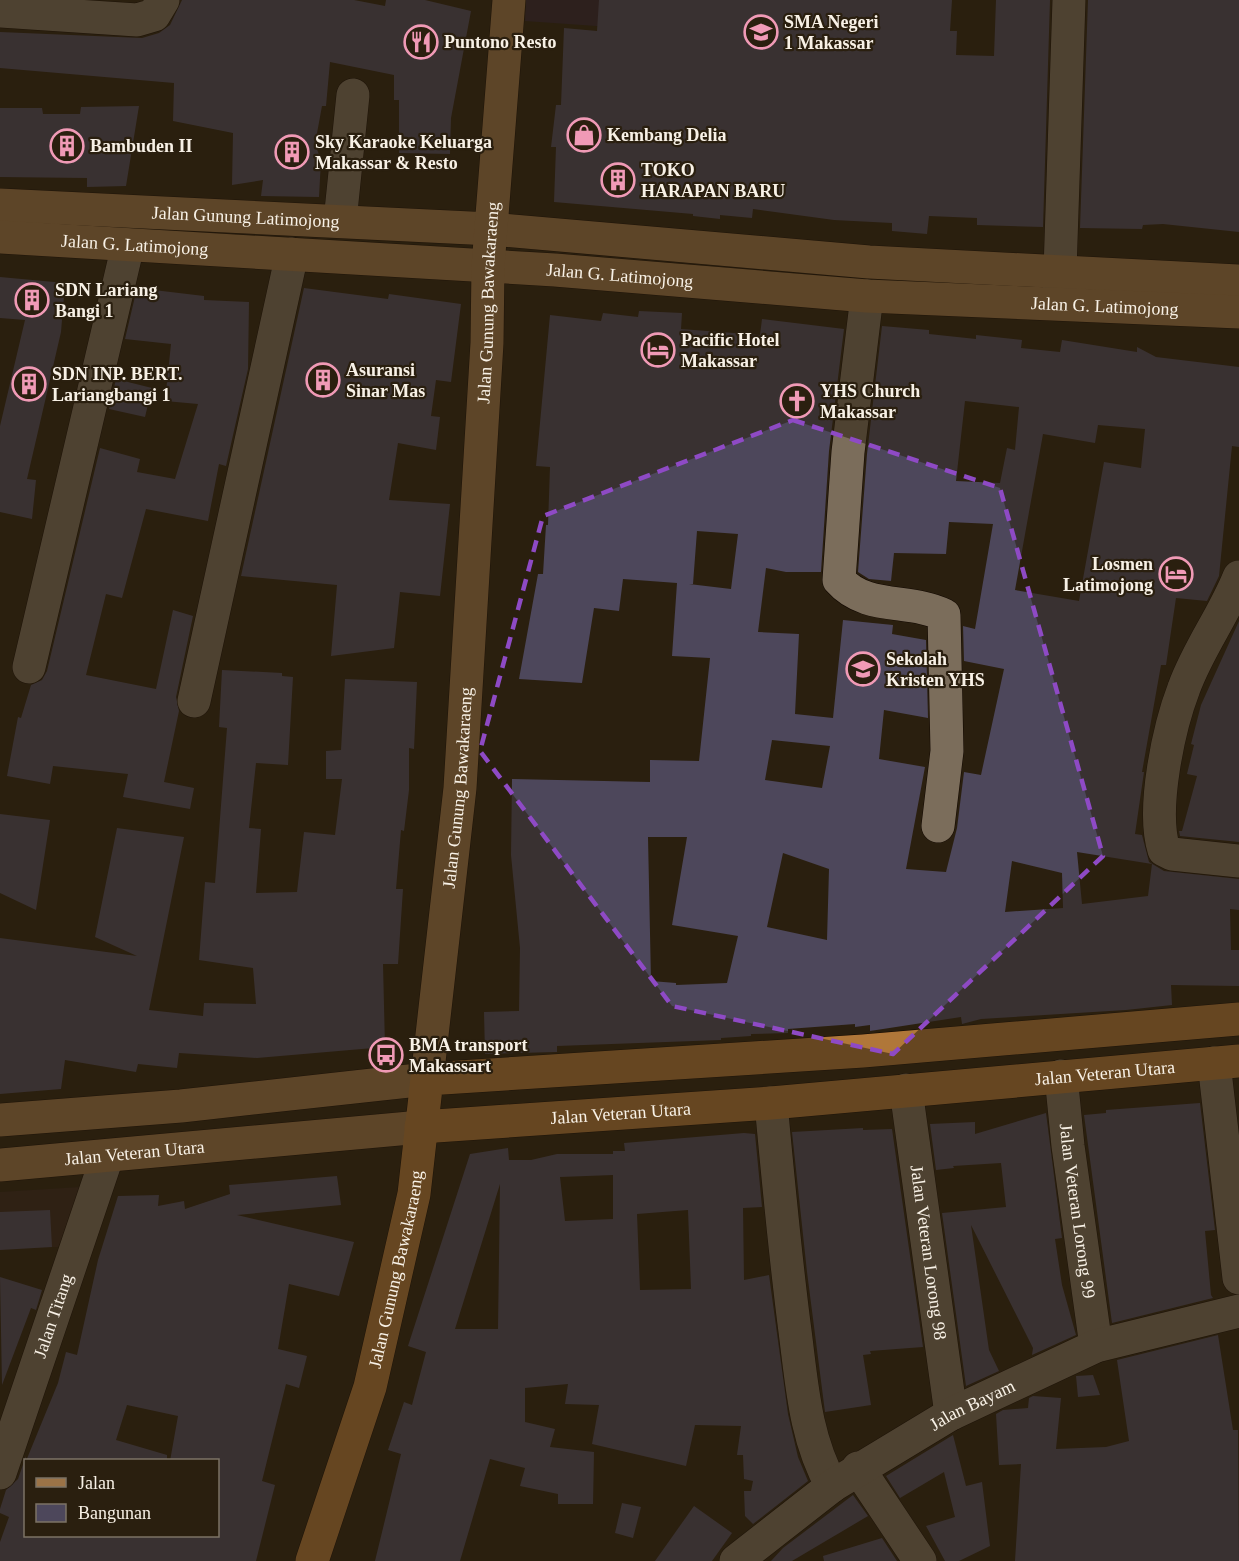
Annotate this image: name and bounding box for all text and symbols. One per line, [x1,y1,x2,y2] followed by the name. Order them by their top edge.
[784,12,878,53] place label: SMA Negeri 1 Makassar
[743,14,779,50] school or university icon: SMA Negeri 1 Makassar
[403,24,439,60] restaurant icon: Puntono Resto
[444,32,557,52] place label: Puntono Resto
[566,117,602,153] shop icon: Kembang Delia
[607,125,727,145] place label: Kembang Delia
[49,128,85,164] building icon: Bambuden II
[315,132,492,173] place label: Sky Karaoke Keluarga Makassar & Resto
[274,134,310,170] building icon: Sky Karaoke Keluarga Makassar & Resto
[90,136,193,156] place label: Bambuden II
[641,160,785,201] place label: TOKO HARAPAN BARU
[600,162,636,198] building icon: TOKO HARAPAN BARU
[473,201,503,404] street label: Jalan Gunung Bawakaraeng
[151,202,340,232] street label: Jalan Gunung Latimojong
[61,231,209,259] street label: Jalan G. Latimojong
[546,259,694,291] street label: Jalan G. Latimojong
[55,280,158,321] place label: SDN Lariang Bangi 1
[14,282,50,318] building icon: SDN Lariang Bangi 1
[1031,293,1179,319] street label: Jalan G. Latimojong
[681,330,779,371] place label: Pacific Hotel Makassar
[640,332,676,368] hotel icon: Pacific Hotel Makassar
[346,360,425,401] place label: Asuransi Sinar Mas
[305,362,341,398] building icon: Asuransi Sinar Mas
[52,364,182,405] place label: SDN INP. BERT. Lariangbangi 1
[11,366,47,402] building icon: SDN INP. BERT. Lariangbangi 1
[820,381,920,422] place label: YHS Church Makassar
[779,383,815,419] church icon: YHS Church Makassar
[1063,554,1153,595] place label: Losmen Latimojong
[1158,556,1194,592] hotel icon: Losmen Latimojong
[886,649,985,690] place label: Sekolah Kristen YHS
[845,651,881,687] school or university icon: Sekolah Kristen YHS
[439,686,476,889] street label: Jalan Gunung Bawakaraeng
[409,1035,528,1076] place label: BMA transport Makassart
[368,1037,404,1073] bus stop icon: BMA transport Makassart
[1034,1057,1176,1089] street label: Jalan Veteran Utara
[550,1099,691,1128] street label: Jalan Veteran Utara
[1056,1123,1099,1300] street label: Jalan Veteran Lorong 99
[63,1137,205,1169] street label: Jalan Veteran Utara
[907,1164,951,1341] street label: Jalan Veteran Lorong 98
[365,1169,427,1370] street label: Jalan Gunung Bawakaraeng
[30,1271,77,1360] street label: Jalan Titang
[926,1375,1018,1435] street label: Jalan Bayam
[24,1459,219,1537] legend
[78,1473,115,1493] text: Jalan
[78,1503,151,1523] text: Bangunan

